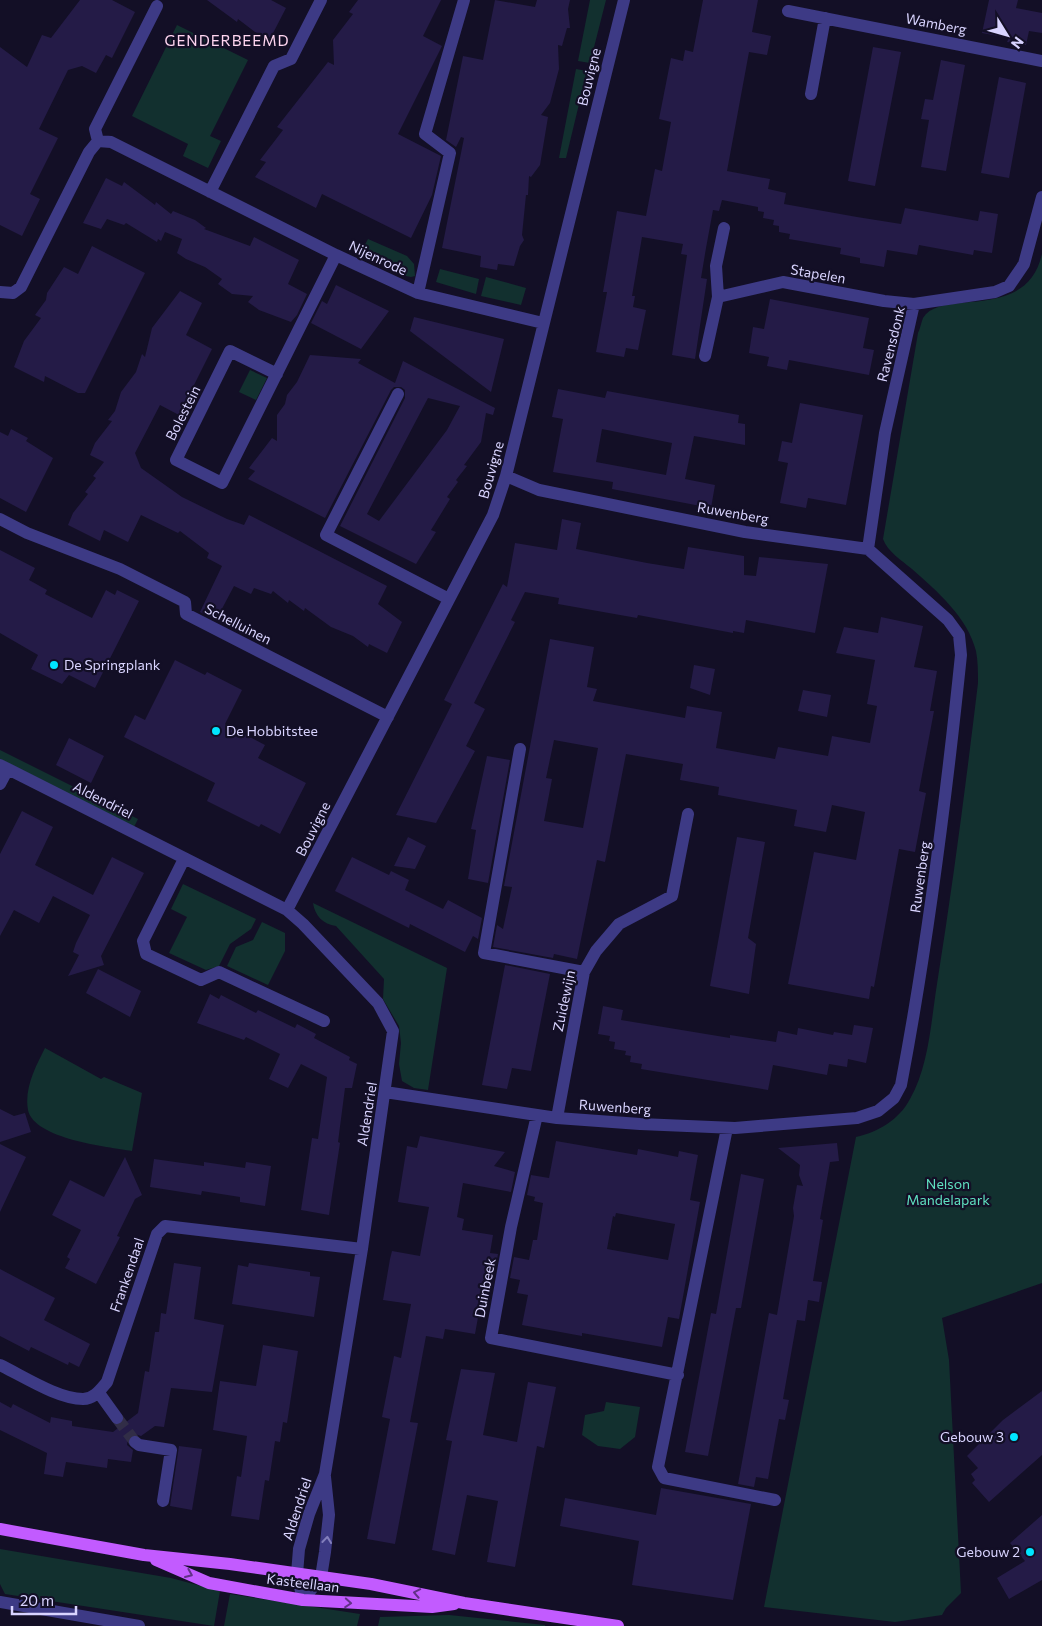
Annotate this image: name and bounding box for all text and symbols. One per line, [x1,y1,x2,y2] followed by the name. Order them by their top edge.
[904,9,969,38] street label: Wamberg
[982,10,1032,60] north arrow
[164,31,290,49] district label: GENDERBEEMD
[1008,34,1028,52] text: N
[573,46,604,108] street label: Bouvigne
[346,237,410,278] street label: Nijenrode
[789,260,847,287] street label: Stapelen
[873,304,908,383] street label: Ravensdonk
[162,382,204,443] street label: Bolestein
[474,439,507,501] street label: Bouvigne
[696,498,771,527] street label: Ruwenberg
[202,600,274,648] street label: Schelluinen
[64,656,161,673] place label: De Springplank
[48,659,60,671] marker: De Springplank
[226,722,318,739] place label: De Hobbitstee
[210,725,222,737] marker: De Hobbitstee
[70,777,136,822] street label: Aldendriel
[292,799,334,859] street label: Bouvigne
[906,840,933,914] street label: Ruwenberg
[549,969,578,1033] street label: Zuidewijn
[353,1081,380,1147] street label: Aldendriel
[578,1095,652,1118] street label: Ruwenberg
[906,1175,990,1208] park label: Nelson Mandelapark
[106,1235,147,1314] street label: Frankendaal
[470,1256,499,1319] street label: Duinbeek
[940,1428,1004,1445] place label: Gebouw 3
[1008,1431,1020,1443] marker: Gebouw 3
[278,1475,315,1542] street label: Aldendriel
[321,1536,332,1544] one-way arrow
[956,1543,1020,1560] place label: Gebouw 2
[1024,1546,1036,1558] marker: Gebouw 2
[184,1568,193,1579] one-way arrow
[266,1570,340,1595] street label: Kasteellaan
[12,1584,76,1616] scale bar
[412,1589,421,1599] one-way arrow
[20,1591,54,1609] text: 20 m
[344,1597,352,1608] one-way arrow

